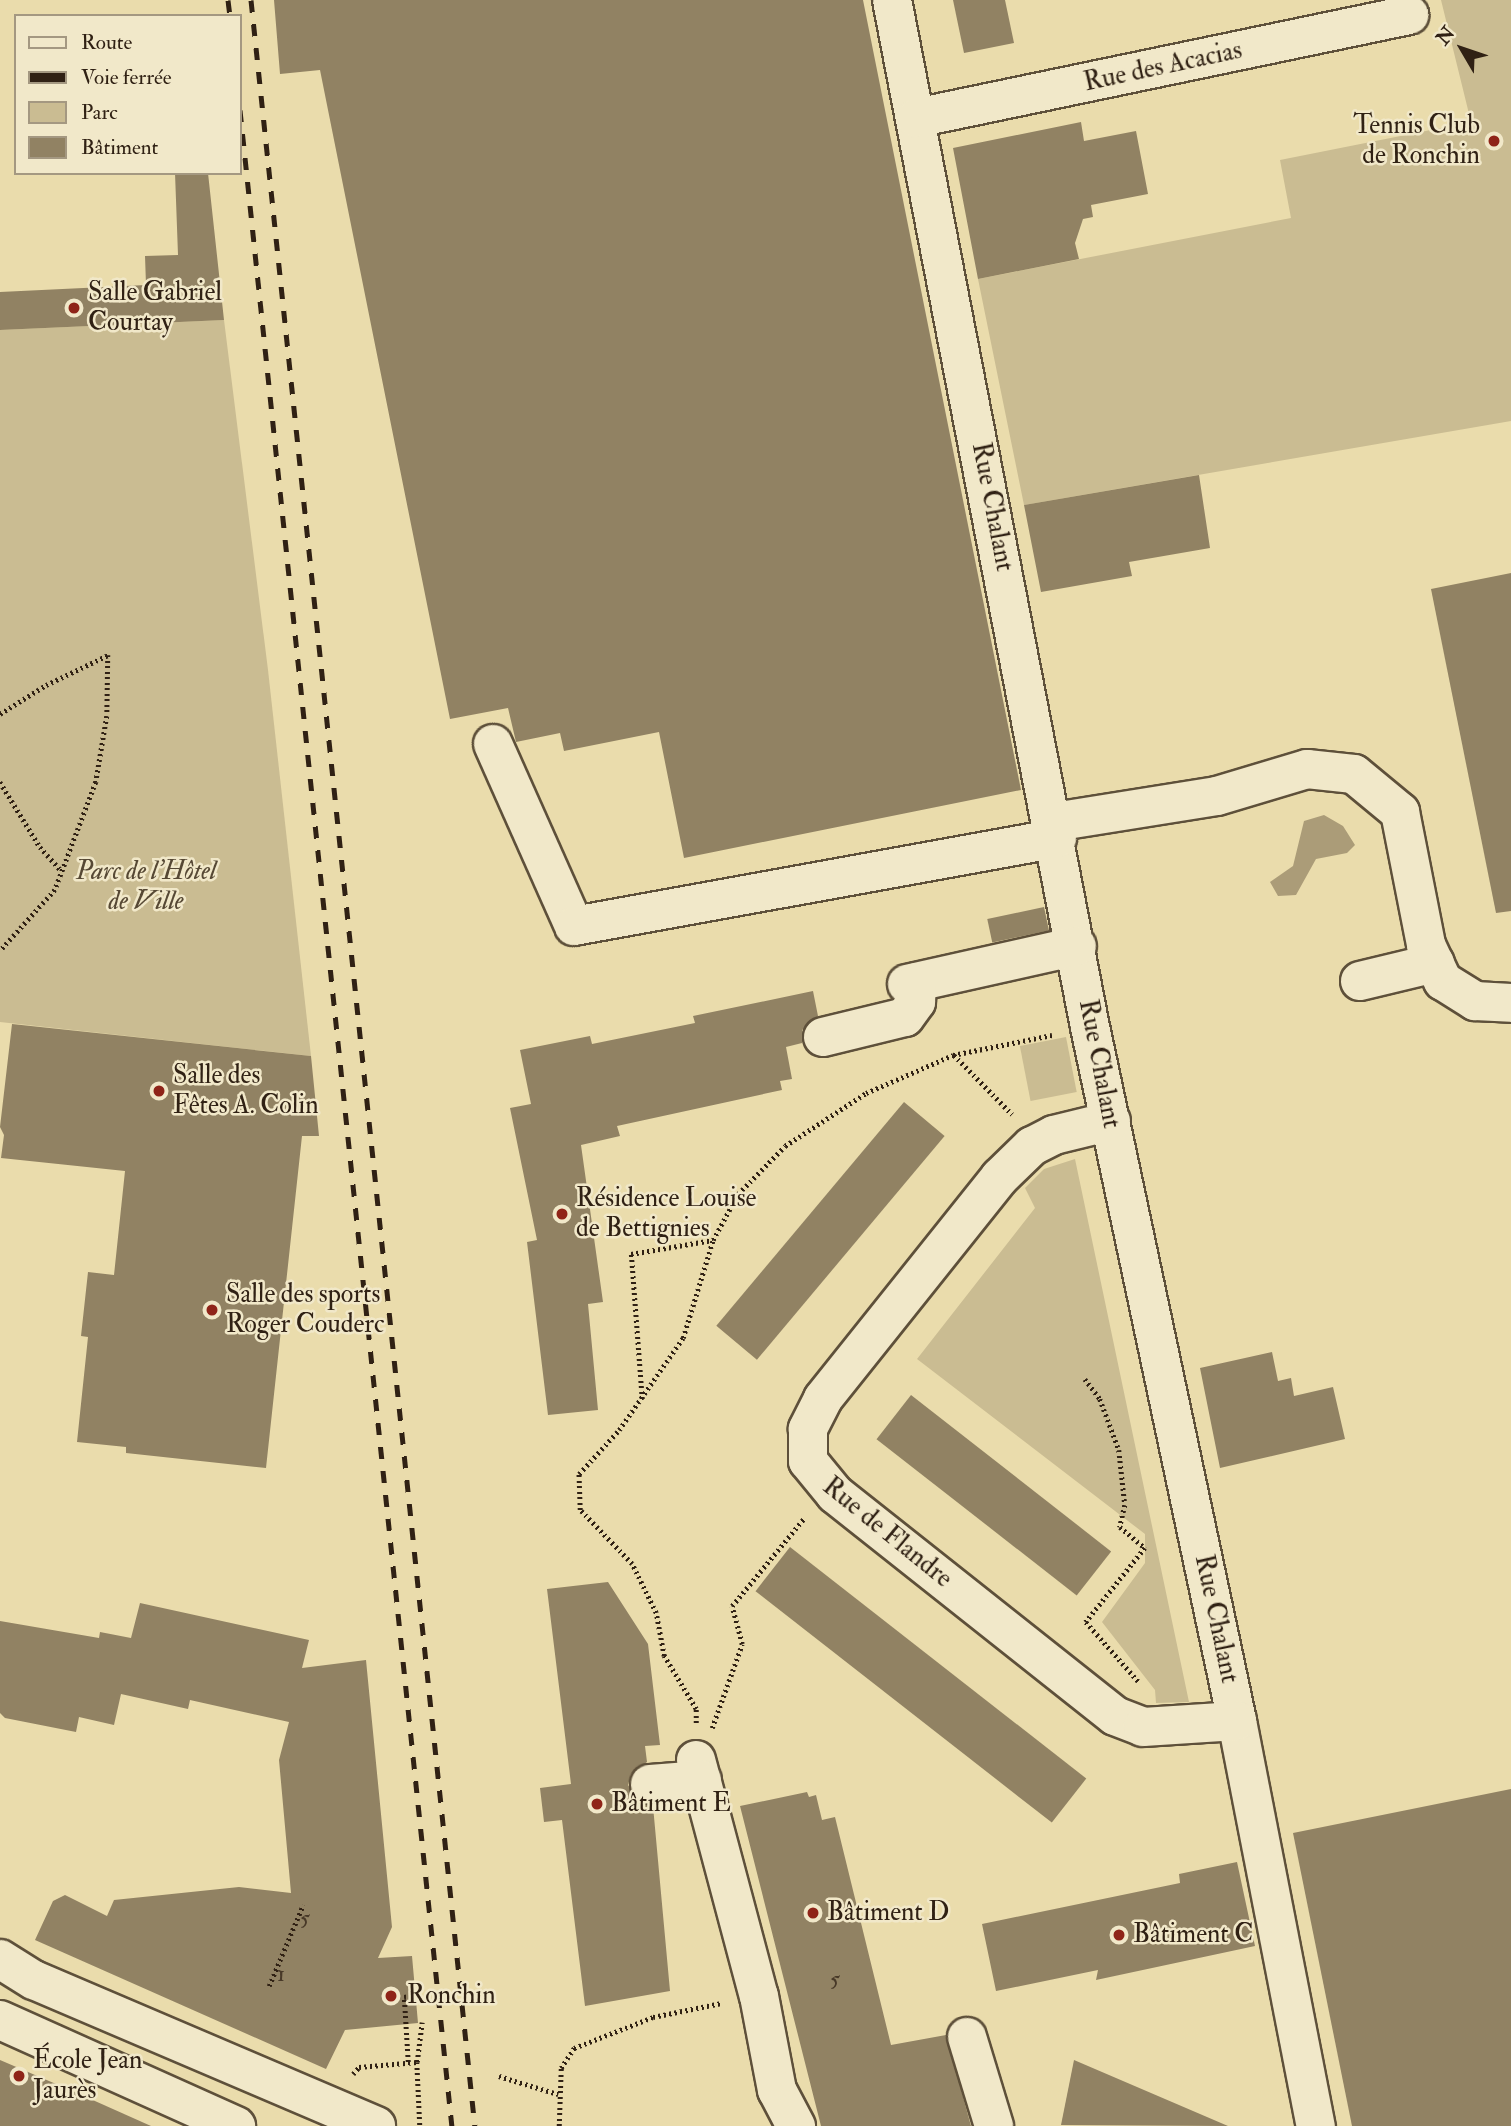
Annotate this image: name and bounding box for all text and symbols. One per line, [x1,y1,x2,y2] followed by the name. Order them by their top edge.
[14,14,242,175] legend
[1427,14,1497,84] north arrow
[1431,22,1460,50] text: N
[81,29,132,56] text: Route
[1081,35,1245,99] street label: Rue des Acacias
[81,64,171,91] text: Voie ferrée
[81,99,118,126] text: Parc
[1353,110,1480,172] place label: Tennis Club de Ronchin
[1486,133,1502,149] marker: Tennis Club de Ronchin
[81,134,158,161] text: Bâtiment
[88,277,222,338] place label: Salle Gabriel Courtay
[66,300,82,316] marker: Salle Gabriel Courtay
[964,440,1020,574] street label: Rue Chalant
[76,856,216,917] park label: Parc de l’Hôtel de Ville
[1071,997,1127,1131] street label: Rue Chalant
[173,1060,319,1122] place label: Salle des Fêtes A. Colin
[151,1083,167,1099] marker: Salle des Fêtes A. Colin
[576,1183,756,1244] place label: Résidence Louise de Bettignies
[554,1206,570,1222] marker: Résidence Louise de Bettignies
[226,1279,384,1340] place label: Salle des sports Roger Couderc
[204,1302,220,1318] marker: Salle des sports Roger Couderc
[816,1471,958,1595] street label: Rue de Flandre
[1187,1552,1245,1686] street label: Rue Chalant
[611,1788,731,1820] place label: Bâtiment E
[589,1796,605,1812] marker: Bâtiment E
[827,1897,949,1929] place label: Bâtiment D
[300,1904,310,1932] house number: 5
[805,1905,821,1921] marker: Bâtiment D
[1133,1919,1253,1951] place label: Bâtiment C
[1111,1927,1127,1943] marker: Bâtiment C
[277,1960,285,1988] house number: 1
[830,1965,840,1993] house number: 5
[407,1980,496,2012] place label: Ronchin
[381,1986,401,2006] marker: Ronchin
[33,2045,142,2106] place label: École Jean Jaurès
[11,2068,27,2084] marker: École Jean Jaurès

